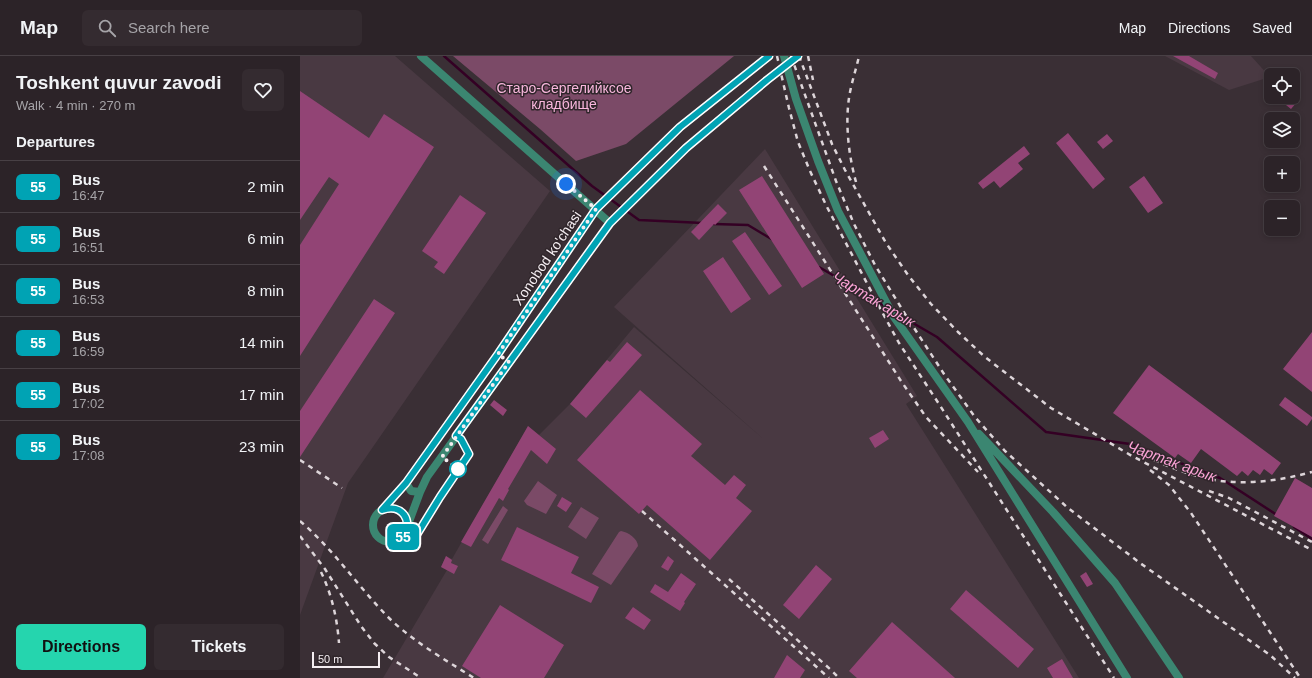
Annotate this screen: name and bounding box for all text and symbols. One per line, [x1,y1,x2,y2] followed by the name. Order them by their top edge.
[82,10,362,46] search box
[20,17,58,38] text: Map
[96,17,118,39] icon: search
[128,19,210,36] text: Search here
[1119,20,1146,36] text: Map
[1168,20,1230,36] text: Directions
[1252,20,1292,36] text: Saved
[1264,68,1300,236] map controls
[1264,68,1300,104] button: locate
[242,69,284,111] button: heart
[16,72,222,93] text: Toshkent quvur zavodi
[496,80,632,112] park label: Старо-Сергелийксое кладбище
[16,98,135,113] text: Walk · 4 min · 270 m
[1264,112,1300,148] button: layers
[16,133,95,150] text: Departures
[1264,156,1300,192] button: +
[72,171,100,188] text: Bus
[556,174,576,194] your location
[247,178,284,195] text: 2 min
[30,179,46,195] text: 55
[72,188,105,203] text: 16:47
[1264,200,1300,236] button: −
[510,208,584,308] street label: Xonobod ko'chasi
[72,223,100,240] text: Bus
[247,230,284,247] text: 6 min
[30,231,46,247] text: 55
[72,240,105,255] text: 16:51
[830,268,919,331] water label: Чартак арык
[72,275,100,292] text: Bus
[247,282,284,299] text: 8 min
[30,283,46,299] text: 55
[72,292,105,307] text: 16:53
[72,327,100,344] text: Bus
[239,334,284,351] text: 14 min
[30,335,46,351] text: 55
[72,344,105,359] text: 16:59
[72,379,100,396] text: Bus
[239,386,284,403] text: 17 min
[30,387,46,403] text: 55
[72,396,105,411] text: 17:02
[72,431,100,448] text: Bus
[1125,437,1220,485] water label: Чартак арык
[239,438,284,455] text: 23 min
[30,439,46,455] text: 55
[72,448,105,463] text: 17:08
[449,460,467,478] unlabelled marker
[385,524,421,550] line badge: 55
[395,529,411,545] text: 55
[16,624,146,670] button: Directions
[154,624,284,670] button: Tickets
[312,650,380,669] scale bar
[318,653,342,665] text: 50 m

